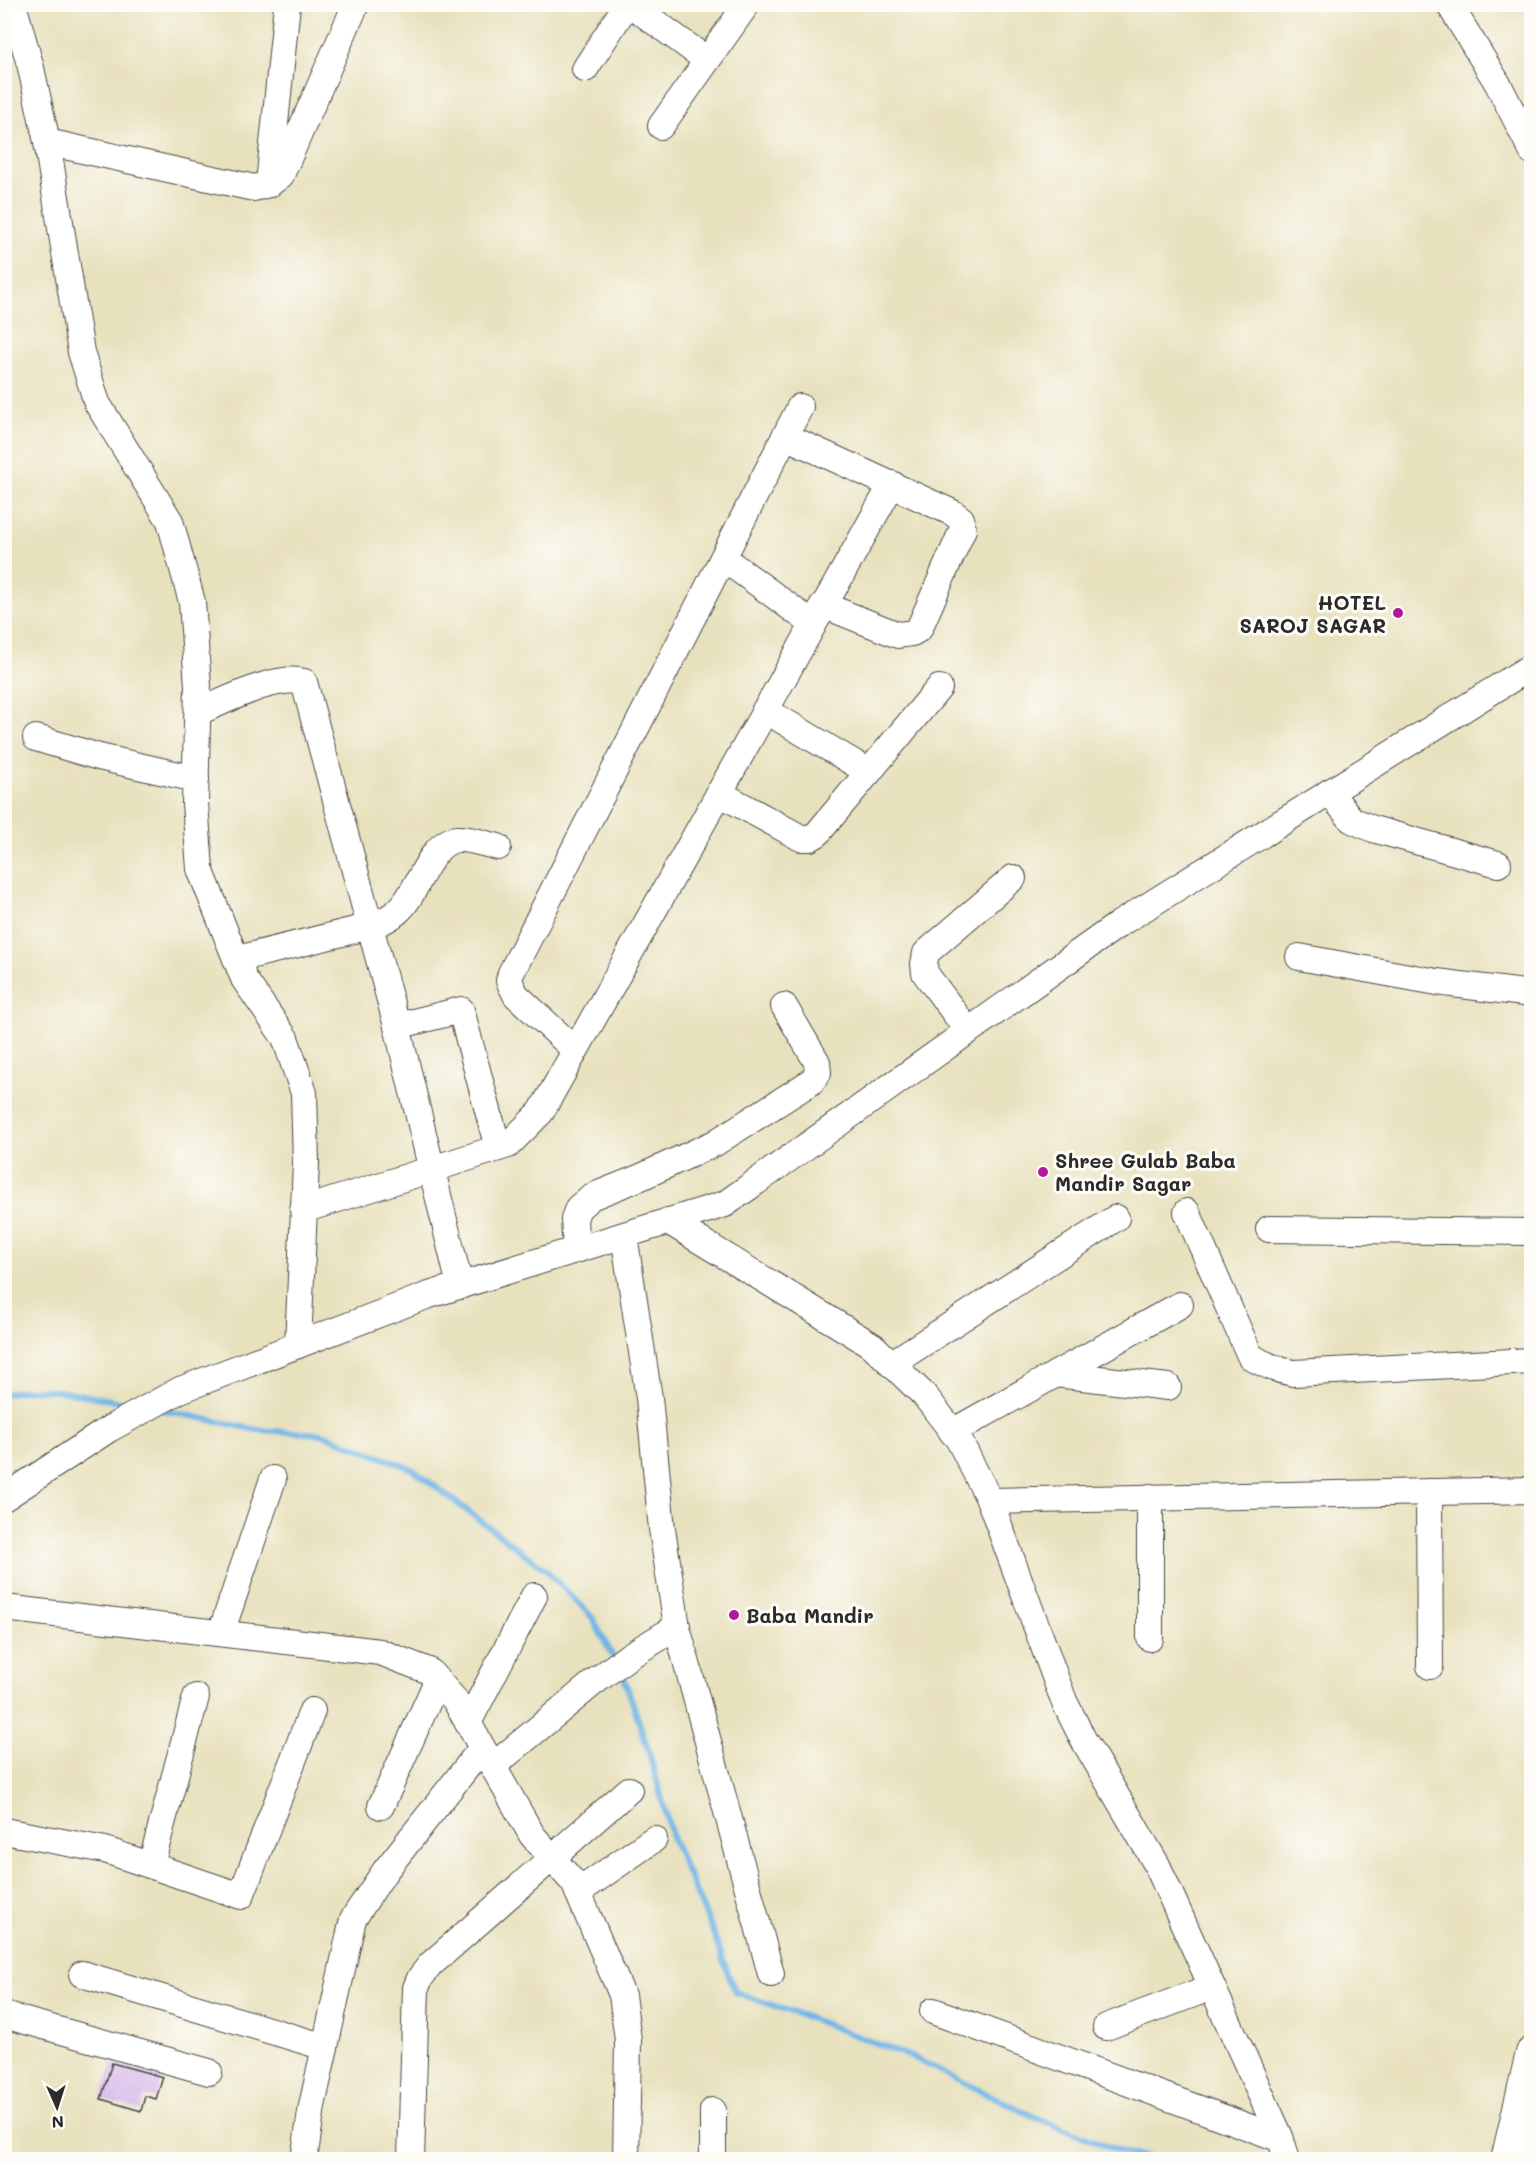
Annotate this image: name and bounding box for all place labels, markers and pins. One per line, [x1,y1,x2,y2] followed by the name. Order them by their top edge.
[1239,589,1386,638] place label: HOTEL SAROJ SAGAR
[1391,606,1405,620] marker: HOTEL SAROJ SAGAR
[1055,1147,1236,1196] place label: Shree Gulab Baba Mandir Sagar
[1036,1165,1050,1179] marker: Shree Gulab Baba Mandir Sagar
[746,1602,874,1628] place label: Baba Mandir
[727,1608,741,1622] marker: Baba Mandir

